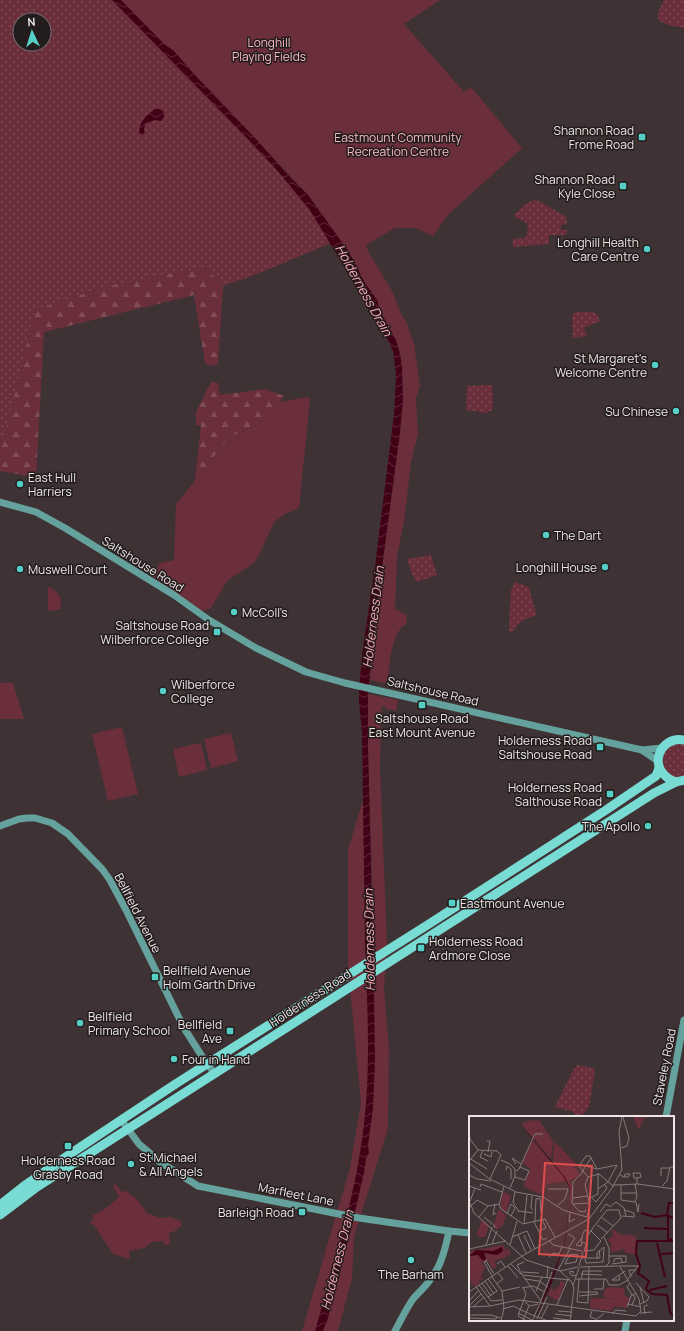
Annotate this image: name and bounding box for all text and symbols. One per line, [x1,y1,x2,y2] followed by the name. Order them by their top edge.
[12,12,52,52] north arrow
[27,14,36,29] text: N
[232,34,306,65] park label: Longhill Playing Fields
[554,122,634,153] place label: Shannon Road Frome Road
[334,129,462,160] park label: Eastmount Community Recreation Centre
[637,132,647,142] marker: Shannon Road Frome Road
[535,171,615,202] place label: Shannon Road Kyle Close
[618,181,628,191] marker: Shannon Road Kyle Close
[557,234,639,265] place label: Longhill Health Care Centre
[331,241,397,340] water label: Holderness Drain
[642,244,652,254] marker: Longhill Health Care Centre
[555,350,647,381] place label: St Margaret's Welcome Centre
[650,360,660,370] marker: St Margaret's Welcome Centre
[605,403,668,420] place label: Su Chinese
[671,406,681,416] marker: Su Chinese
[28,469,76,500] place label: East Hull Harriers
[15,479,25,489] marker: East Hull Harriers
[554,527,602,544] place label: The Dart
[541,530,551,540] marker: The Dart
[99,532,187,596] street label: Saltshouse Road
[516,559,597,576] place label: Longhill House
[28,561,107,578] place label: Muswell Court
[600,562,610,572] marker: Longhill House
[15,564,25,574] marker: Muswell Court
[358,564,388,669] water label: Holderness Drain
[242,604,288,621] place label: McColl's
[229,607,239,617] marker: McColl's
[100,617,209,648] place label: Saltshouse Road Wilberforce College
[212,627,222,637] marker: Saltshouse Road Wilberforce College
[386,672,480,710] street label: Saltshouse Road
[171,676,235,707] place label: Wilberforce College
[158,686,168,696] marker: Wilberforce College
[417,700,427,710] marker: Saltshouse Road East Mount Avenue
[369,710,475,741] place label: Saltshouse Road East Mount Avenue
[498,732,592,763] place label: Holderness Road Saltshouse Road
[595,742,605,752] marker: Holderness Road Saltshouse Road
[508,779,602,810] place label: Holderness Road Salthouse Road
[605,789,615,799] marker: Holderness Road Salthouse Road
[582,818,640,835] place label: The Apollo
[643,821,653,831] marker: The Apollo
[111,870,165,956] street label: Bellfield Avenue
[359,887,379,991] water label: Holderness Drain
[460,895,564,912] place label: Eastmount Avenue
[447,898,457,908] marker: Eastmount Avenue
[429,933,523,964] place label: Holderness Road Ardmore Close
[416,943,426,953] marker: Holderness Road Ardmore Close
[163,962,256,993] place label: Bellfield Avenue Holm Garth Drive
[266,965,354,1031] street label: Holderness Road
[150,972,160,982] marker: Bellfield Avenue Holm Garth Drive
[88,1008,170,1039] place label: Bellfield Primary School
[178,1016,222,1047] place label: Bellfield Ave
[75,1018,85,1028] marker: Bellfield Primary School
[225,1026,235,1036] marker: Bellfield Ave
[648,1027,680,1107] street label: Staveley Road
[182,1051,250,1068] place label: Four in Hand
[169,1054,179,1064] marker: Four in Hand
[469,1116,674,1321] inset map
[63,1141,73,1151] marker: Holderness Road Grasby Road
[139,1149,203,1180] place label: St Michael & All Angels
[21,1152,115,1183] place label: Holderness Road Grasby Road
[126,1159,136,1169] marker: St Michael & All Angels
[257,1178,335,1210] street label: Marfleet Lane
[218,1204,294,1221] place label: Barleigh Road
[297,1207,307,1217] marker: Barleigh Road
[316,1207,358,1312] water label: Holderness Drain
[406,1255,416,1265] marker: The Barham
[378,1266,444,1283] place label: The Barham

